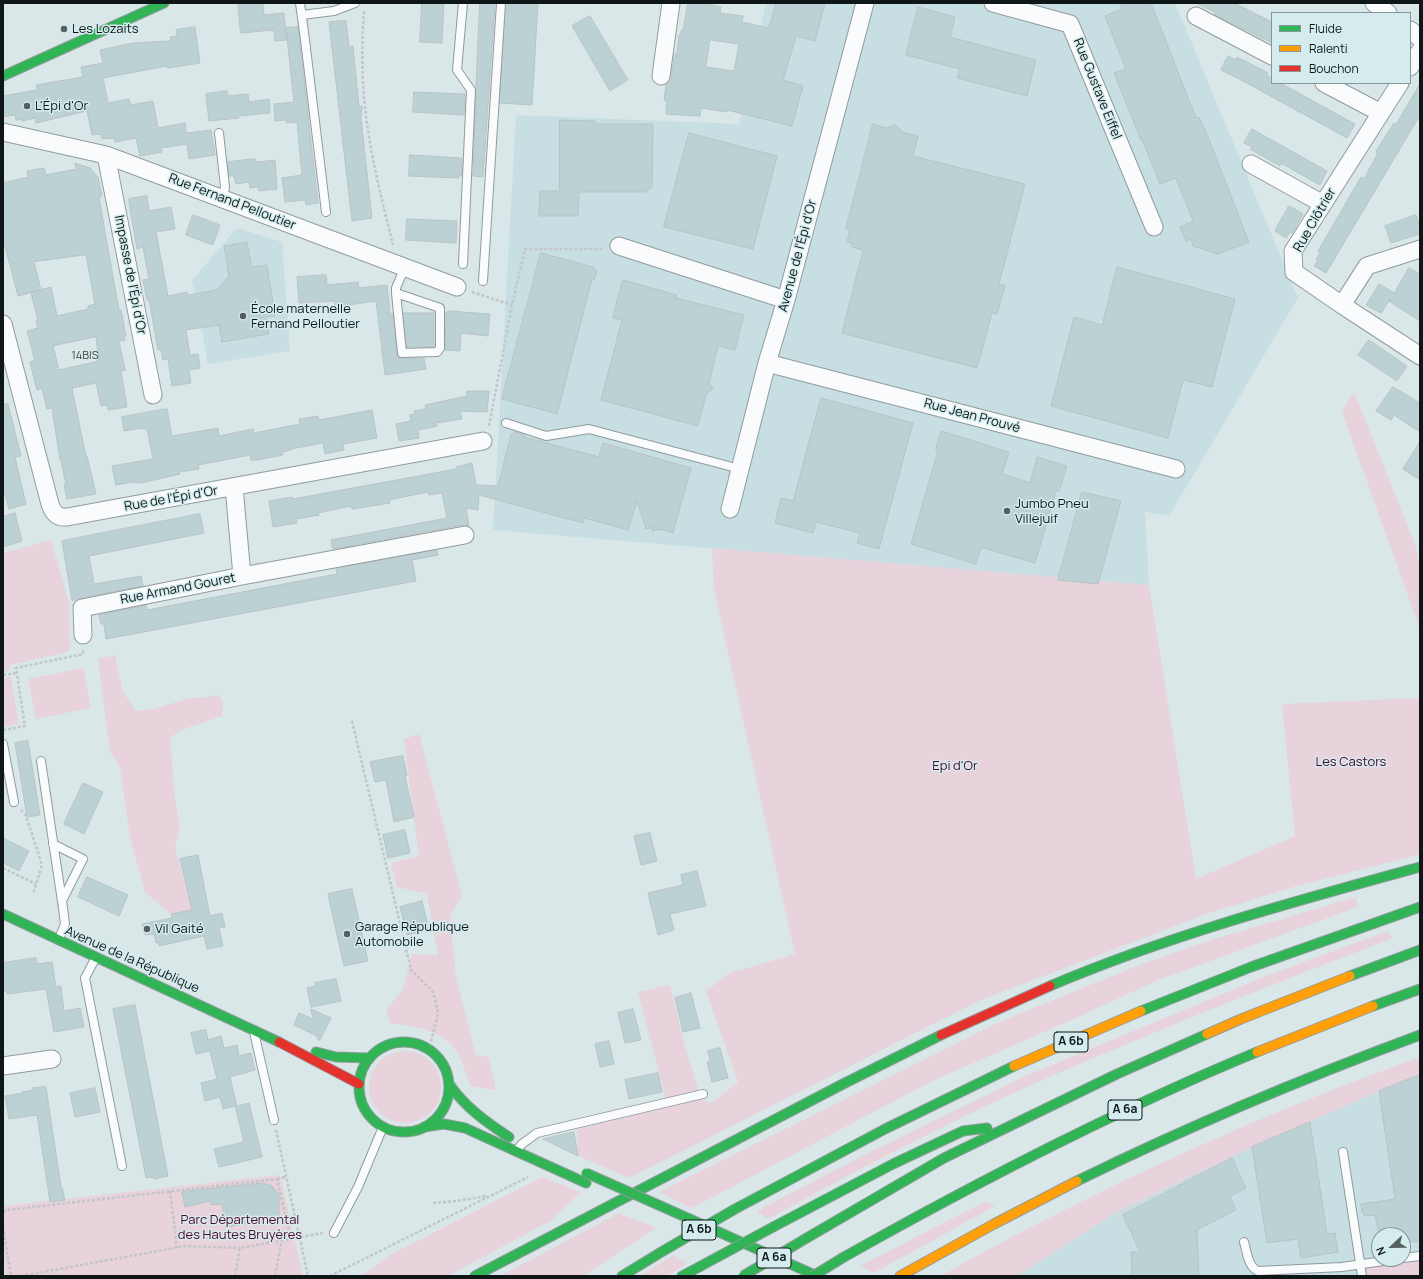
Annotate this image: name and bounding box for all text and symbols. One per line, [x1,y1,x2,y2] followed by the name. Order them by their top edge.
[1271,12,1411,84] legend
[1309,20,1342,37] text: Fluide
[72,21,139,37] place label: Les Lozaits
[59,24,69,34] marker: Les Lozaits
[1070,36,1124,142] street label: Rue Gustave Eiffel
[1309,40,1348,57] text: Ralenti
[1309,60,1359,77] text: Bouchon
[35,98,88,114] place label: L'Épi d'Or
[22,101,32,111] marker: L'Épi d'Or
[166,171,298,233] street label: Rue Fernand Pelloutier
[1290,185,1340,255] street label: Rue Clôtrier
[775,198,821,314] street label: Avenue de l'Épi d'Or
[111,214,149,336] street label: Impasse de l'Épi d'Or
[251,301,360,332] place label: École maternelle Fernand Pelloutier
[238,311,248,321] marker: École maternelle Fernand Pelloutier
[72,349,98,363] house number: 14BIS
[922,396,1022,436] street label: Rue Jean Prouvé
[123,483,219,515] street label: Rue de l'Épi d'Or
[1015,496,1089,527] place label: Jumbo Pneu Villejuif
[1002,506,1012,516] marker: Jumbo Pneu Villejuif
[119,570,237,608] street label: Rue Armand Gouret
[1316,754,1386,770] park label: Les Castors
[932,758,978,774] park label: Epi d'Or
[355,919,469,950] place label: Garage République Automobile
[155,921,203,937] place label: Vil Gaité
[62,923,202,997] street label: Avenue de la République
[142,924,152,934] marker: Vil Gaité
[342,929,352,939] marker: Garage République Automobile
[1054,1032,1088,1052] road number: A 6b
[1108,1100,1142,1120] road number: A 6a
[178,1212,302,1243] park label: Parc Départemental des Hautes Bruyères
[682,1220,716,1240] road number: A 6b
[1371,1227,1411,1267] north arrow
[1372,1245,1389,1258] text: N
[757,1248,791,1268] road number: A 6a

